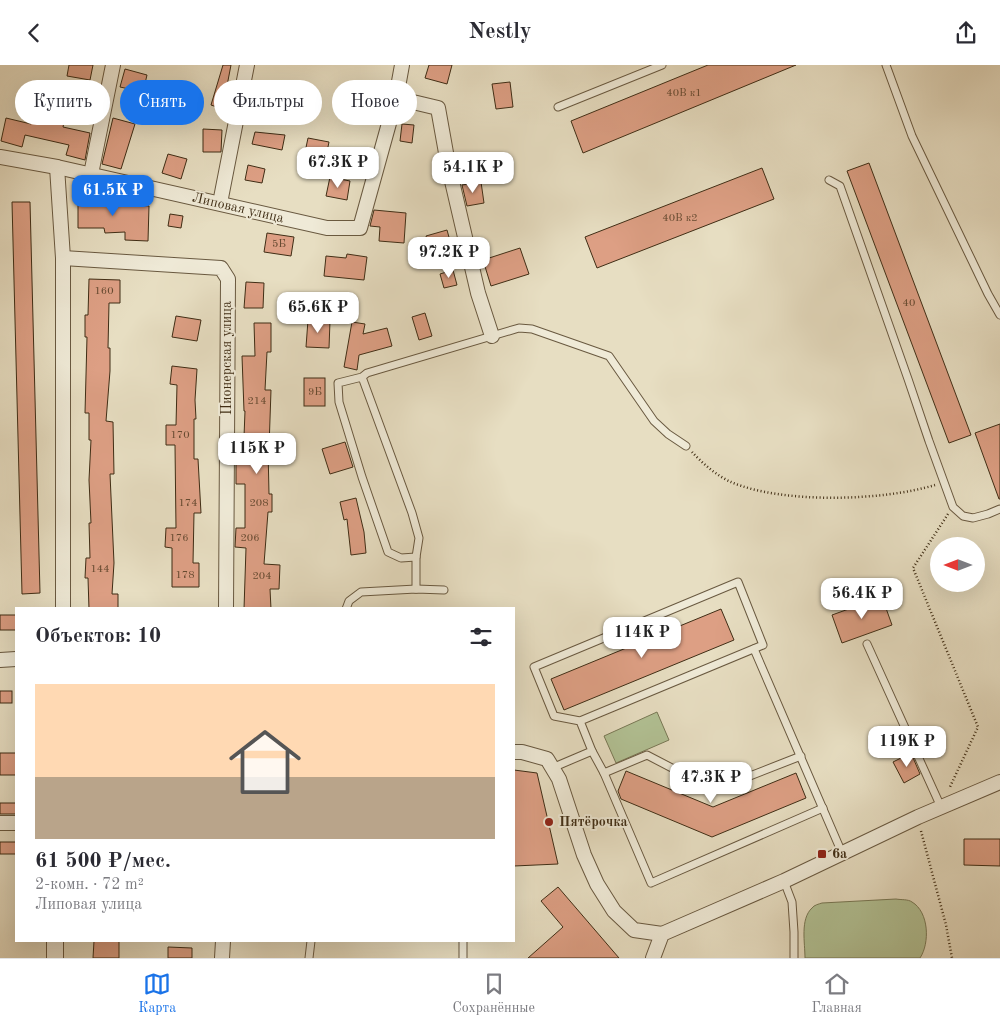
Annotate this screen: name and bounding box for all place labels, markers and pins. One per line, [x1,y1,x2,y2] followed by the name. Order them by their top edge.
[292,147,384,189] pin: 67.3K ₽
[427,151,519,194] pin: 54.1K ₽
[67,175,159,217] pin: 61.5K ₽
[403,237,495,279] pin: 97.2K ₽
[272,291,364,334] pin: 65.6K ₽
[216,433,298,475] pin: 115K ₽
[816,577,908,620] pin: 56.4K ₽
[601,617,683,659] pin: 114K ₽
[866,725,948,768] pin: 119K ₽
[665,761,757,804] pin: 47.3K ₽
[559,815,628,829] place label: Пятёрочка
[543,816,555,828] marker: Пятёрочка
[832,847,847,861] place label: 6а
[816,848,828,860] marker: 6а

